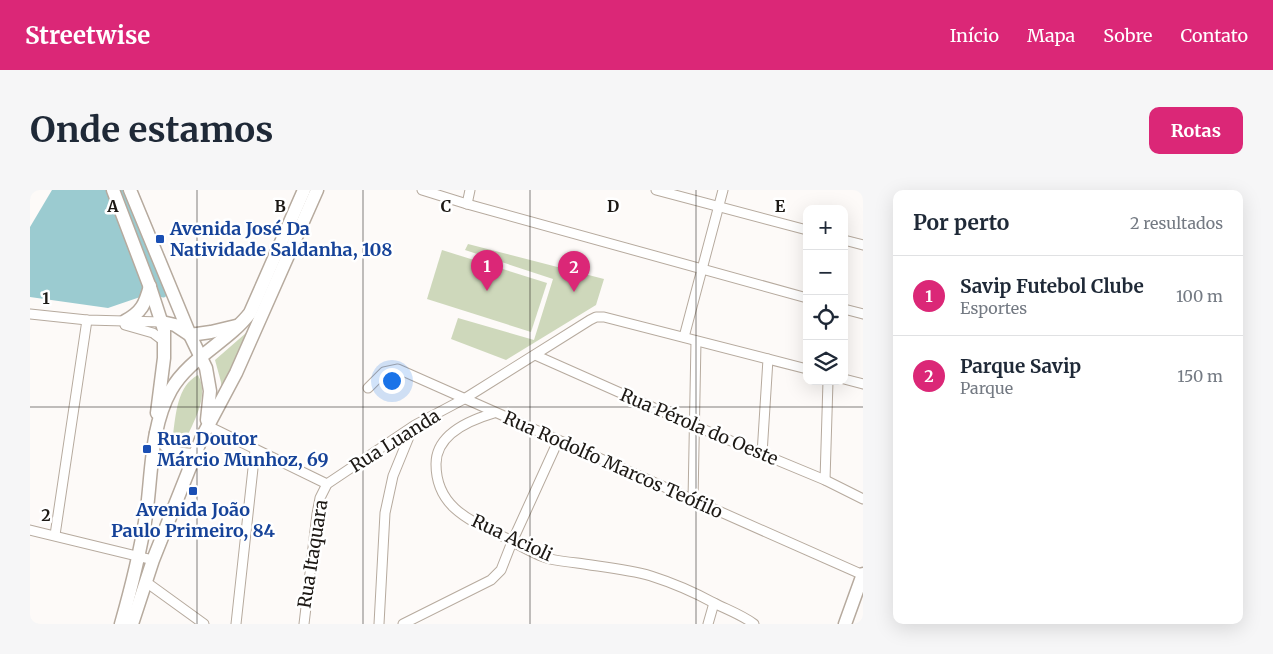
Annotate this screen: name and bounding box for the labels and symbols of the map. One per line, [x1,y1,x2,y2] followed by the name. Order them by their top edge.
[106,196,119,216] text: A
[274,196,286,216] text: B
[441,196,451,216] text: C
[607,196,619,216] text: D
[775,196,786,216] text: E
[169,217,392,261] place label: Avenida José Da Natividade Saldanha, 108
[154,233,166,245] marker: Avenida José Da Natividade Saldanha, 108
[471,250,503,291] pin: 1
[558,251,590,292] pin: 2
[42,288,50,308] text: 1
[379,368,405,394] your location
[617,383,782,470] street label: Rua Pérola do Oeste
[345,404,444,477] street label: Rua Luanda
[500,406,726,523] street label: Rua Rodolfo Marcos Teófilo
[157,427,329,471] place label: Rua Doutor Márcio Munhoz, 69
[141,443,153,455] marker: Rua Doutor Márcio Munhoz, 69
[187,485,199,497] marker: Avenida João Paulo Primeiro, 84
[111,498,276,542] place label: Avenida João Paulo Primeiro, 84
[293,498,332,610] street label: Rua Itaquara
[41,505,51,525] text: 2
[468,509,556,566] street label: Rua Acioli

